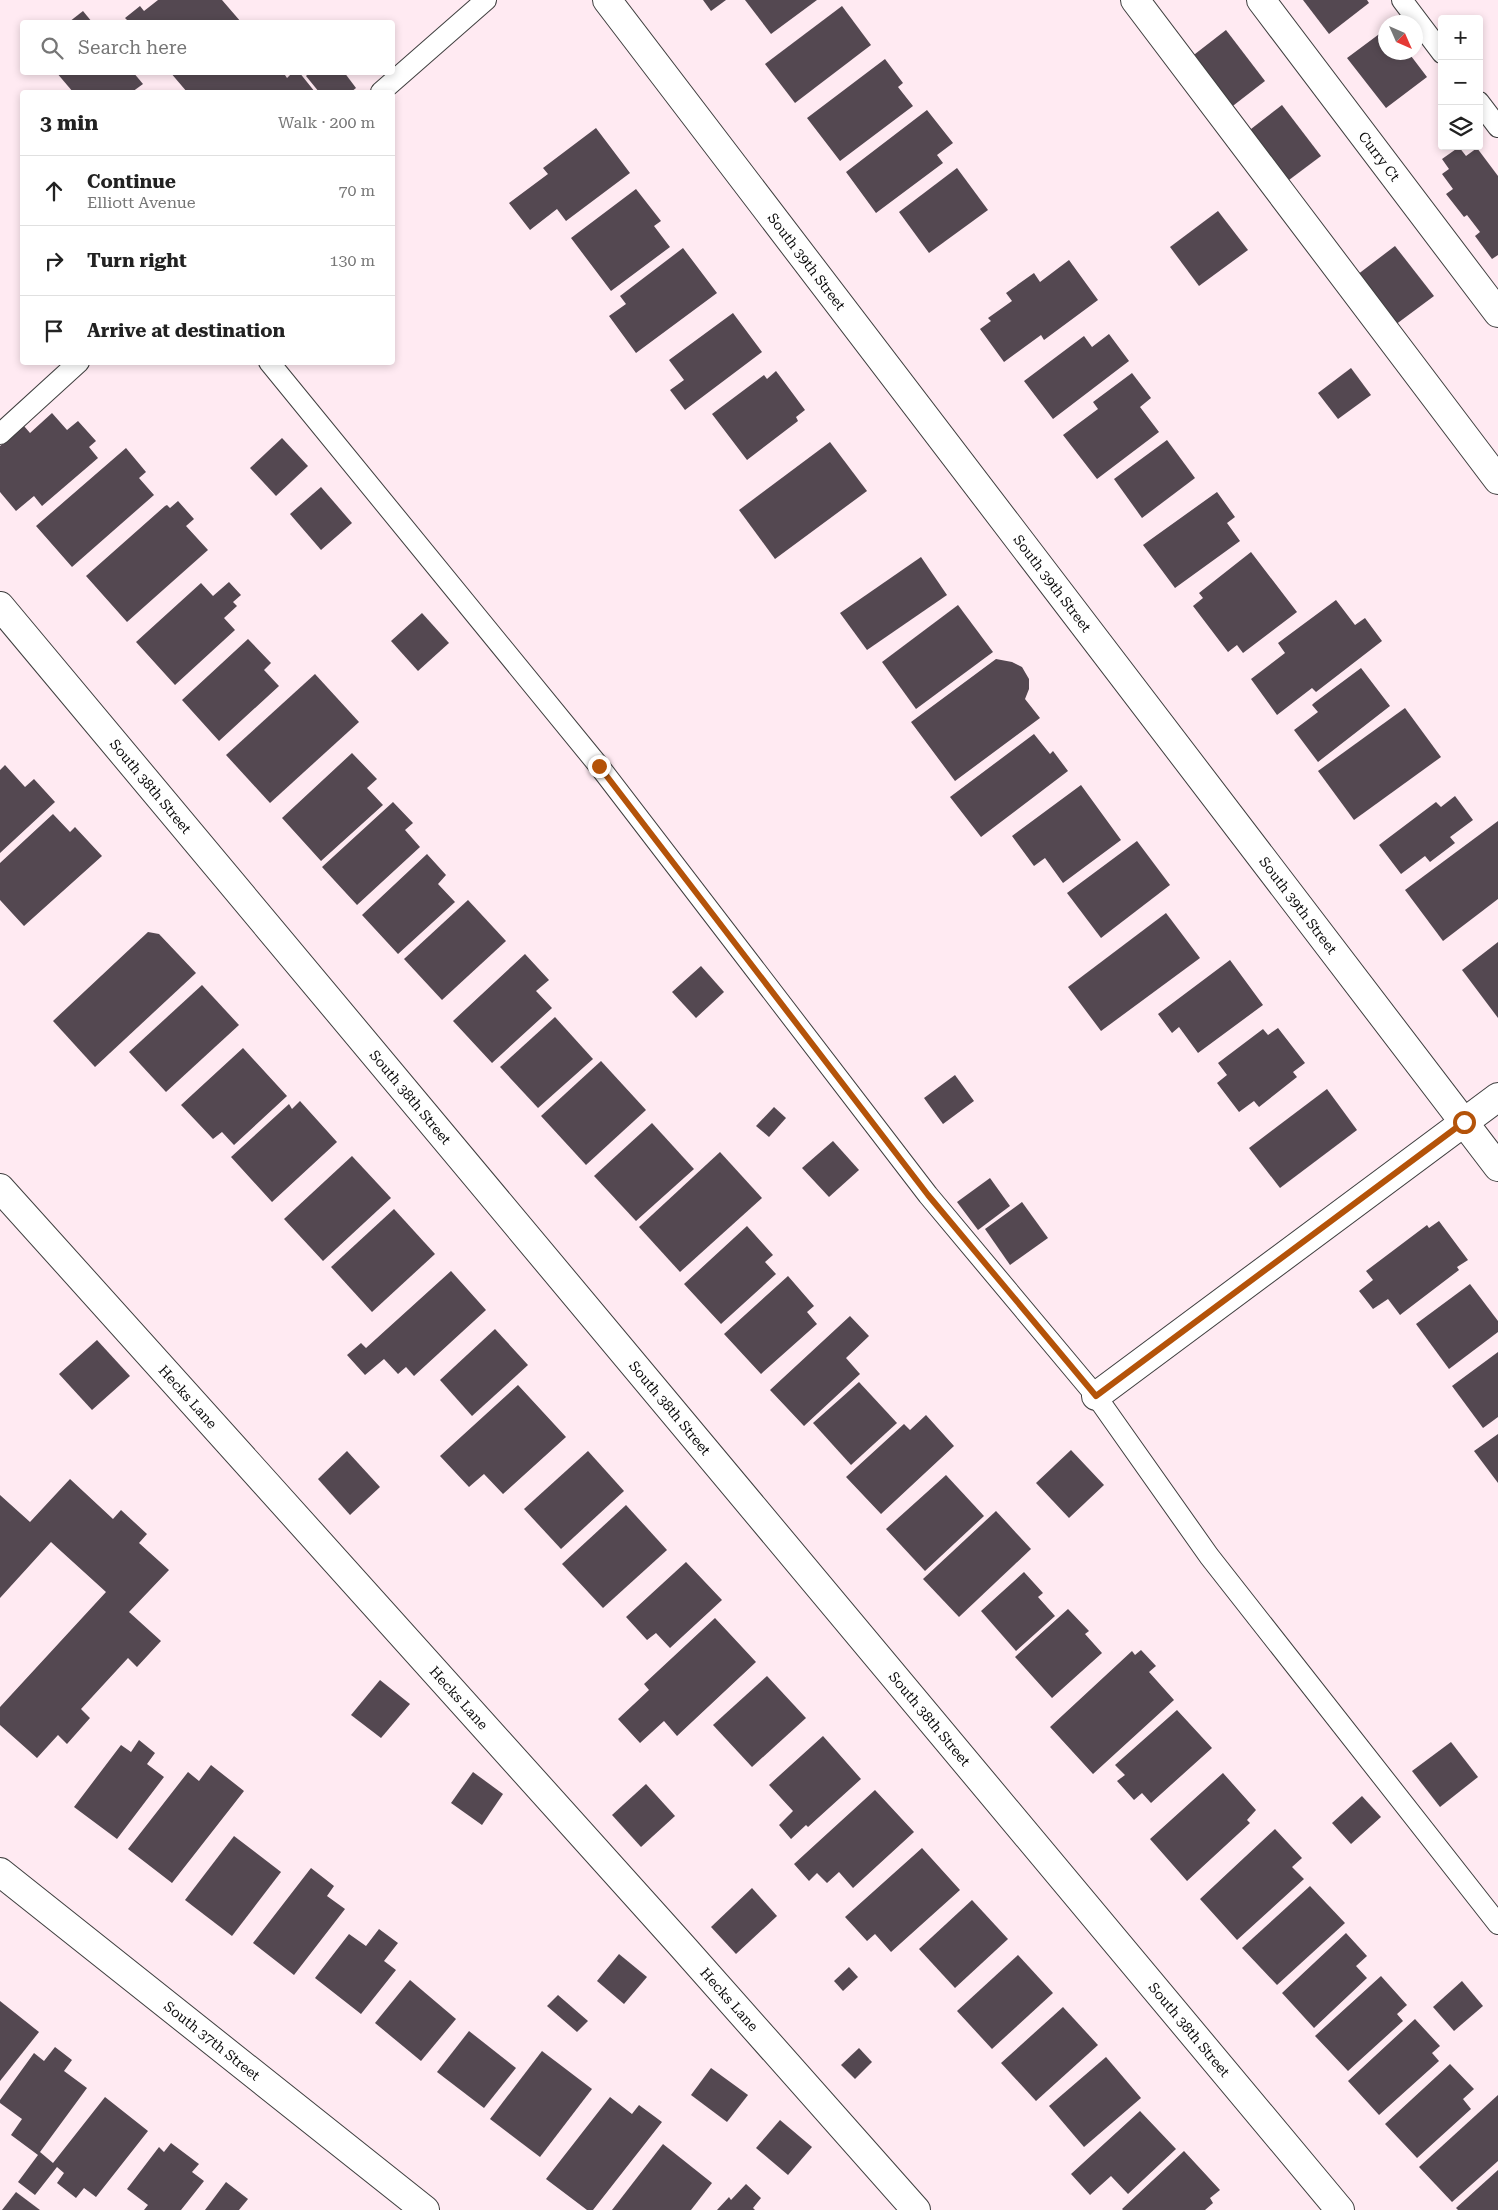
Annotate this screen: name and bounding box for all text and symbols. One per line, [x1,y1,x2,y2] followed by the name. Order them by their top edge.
[1378,15,1423,60] north arrow
[1438,15,1483,150] map controls
[1438,15,1483,60] button: +
[20,20,395,75] search box
[38,34,66,62] icon: search
[78,36,187,59] text: Search here
[1438,60,1483,105] button: −
[1438,105,1483,150] button: layers
[40,111,98,135] text: 3 min
[278,113,375,132] text: Walk · 200 m
[1355,128,1403,184] street label: Curry Ct
[87,170,176,193] text: Continue
[40,177,68,205] icon: ahead
[338,181,375,200] text: 70 m
[87,193,196,212] text: Elliott Avenue
[765,210,849,313] street label: South 39th Street
[40,247,68,275] icon: right
[87,249,187,272] text: Turn right
[329,251,375,270] text: 130 m
[40,317,68,345] icon: arrive
[87,319,285,342] text: Arrive at destination
[1010,532,1095,635] street label: South 39th Street
[107,736,195,837] street label: South 38th Street
[588,755,611,778] route end
[1256,854,1340,957] street label: South 39th Street
[366,1047,454,1148] street label: South 38th Street
[1453,1111,1476,1134] route start
[626,1358,714,1458] street label: South 38th Street
[156,1362,221,1432] street label: Hecks Lane
[426,1663,491,1733] street label: Hecks Lane
[886,1668,974,1769] street label: South 38th Street
[697,1964,762,2035] street label: Hecks Lane
[1145,1979,1233,2080] street label: South 38th Street
[161,1998,263,2084] street label: South 37th Street

